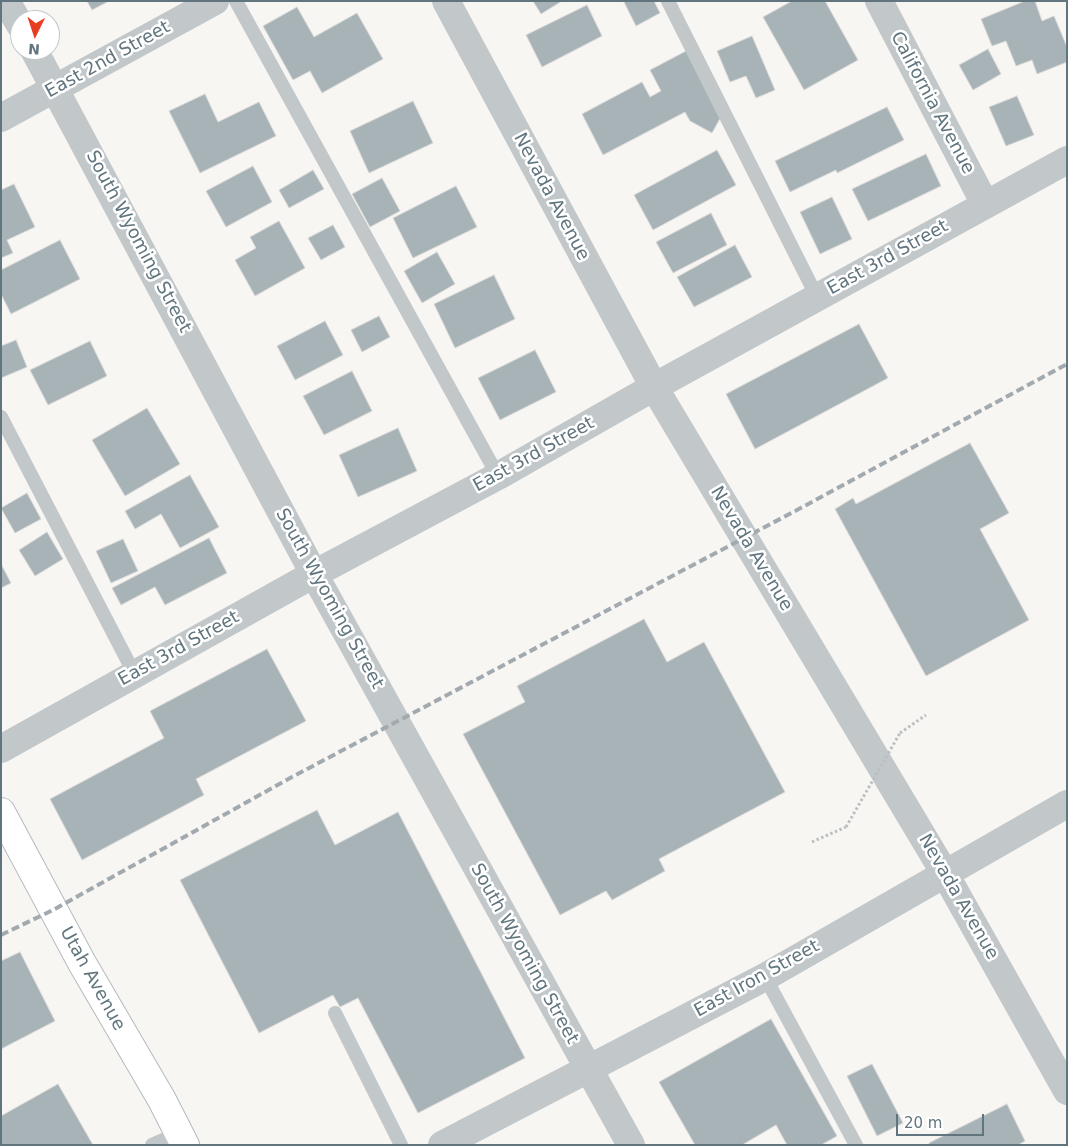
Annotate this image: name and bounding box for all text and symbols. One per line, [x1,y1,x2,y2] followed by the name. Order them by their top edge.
[10,10,60,60] north arrow
[42,17,174,103] street label: East 2nd Street
[885,28,979,178] street label: California Avenue
[28,41,40,57] text: N
[508,130,594,264] street label: Nevada Avenue
[81,147,195,337] street label: South Wyoming Street
[824,216,952,300] street label: East 3rd Street
[470,413,598,497] street label: East 3rd Street
[705,483,797,615] street label: Nevada Avenue
[270,505,388,693] street label: South Wyoming Street
[115,607,243,691] street label: East 3rd Street
[913,830,1003,964] street label: Nevada Avenue
[465,860,583,1048] street label: South Wyoming Street
[55,923,129,1035] street label: Utah Avenue
[691,936,823,1022] street label: East Iron Street
[898,1104,986,1136] scale bar
[904,1114,942,1132] text: 20 m

